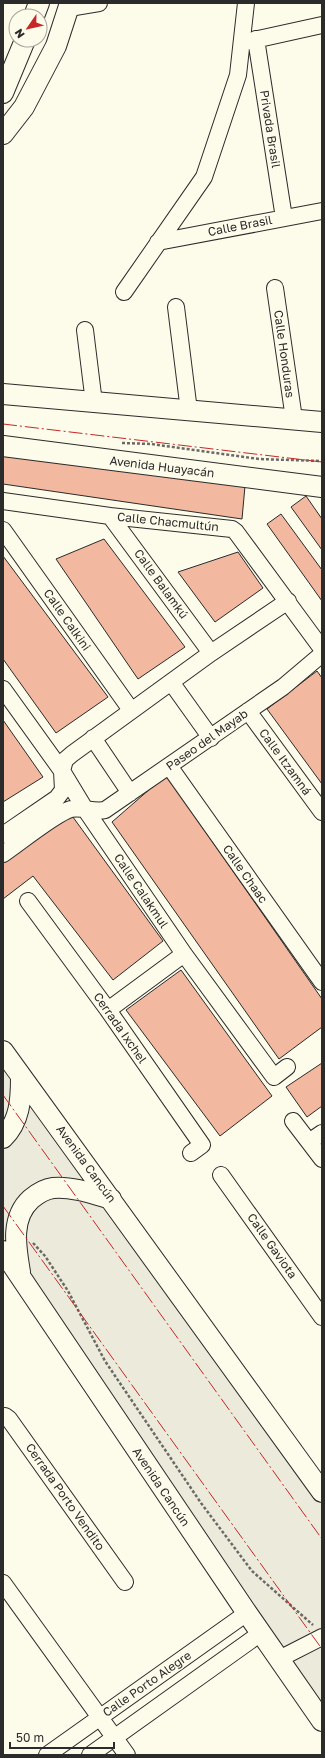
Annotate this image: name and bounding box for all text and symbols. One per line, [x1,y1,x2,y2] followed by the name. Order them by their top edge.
[8,8,48,48] north arrow
[12,27,27,41] text: N
[257,89,284,169] street label: Privada Brasil
[206,212,274,239] street label: Calle Brasil
[271,309,298,399] street label: Calle Honduras
[109,453,215,480] street label: Avenida Huayacán
[116,509,220,534] street label: Calle Chacmultún
[131,546,192,622] street label: Calle Balamkú
[41,586,94,653] street label: Calle Calkini
[163,706,251,773] street label: Paseo del Mayab
[256,725,315,798] street label: Calle Itzamná
[220,842,271,906] street label: Calle Chaac
[111,851,172,931] street label: Calle Calakmul
[90,989,150,1066] street label: Cerrada Ixchel
[53,1122,120,1205] street label: Avenida Cancún
[244,1210,300,1281] street label: Calle Gaviota
[23,1440,108,1553] street label: Cerrada Porto Vendito
[129,1444,193,1529] street label: Avenida Cancún
[100,1647,194,1720] street label: Calle Porto Alegre
[10,1724,114,1750] scale bar
[16,1730,44,1745] text: 50 m

